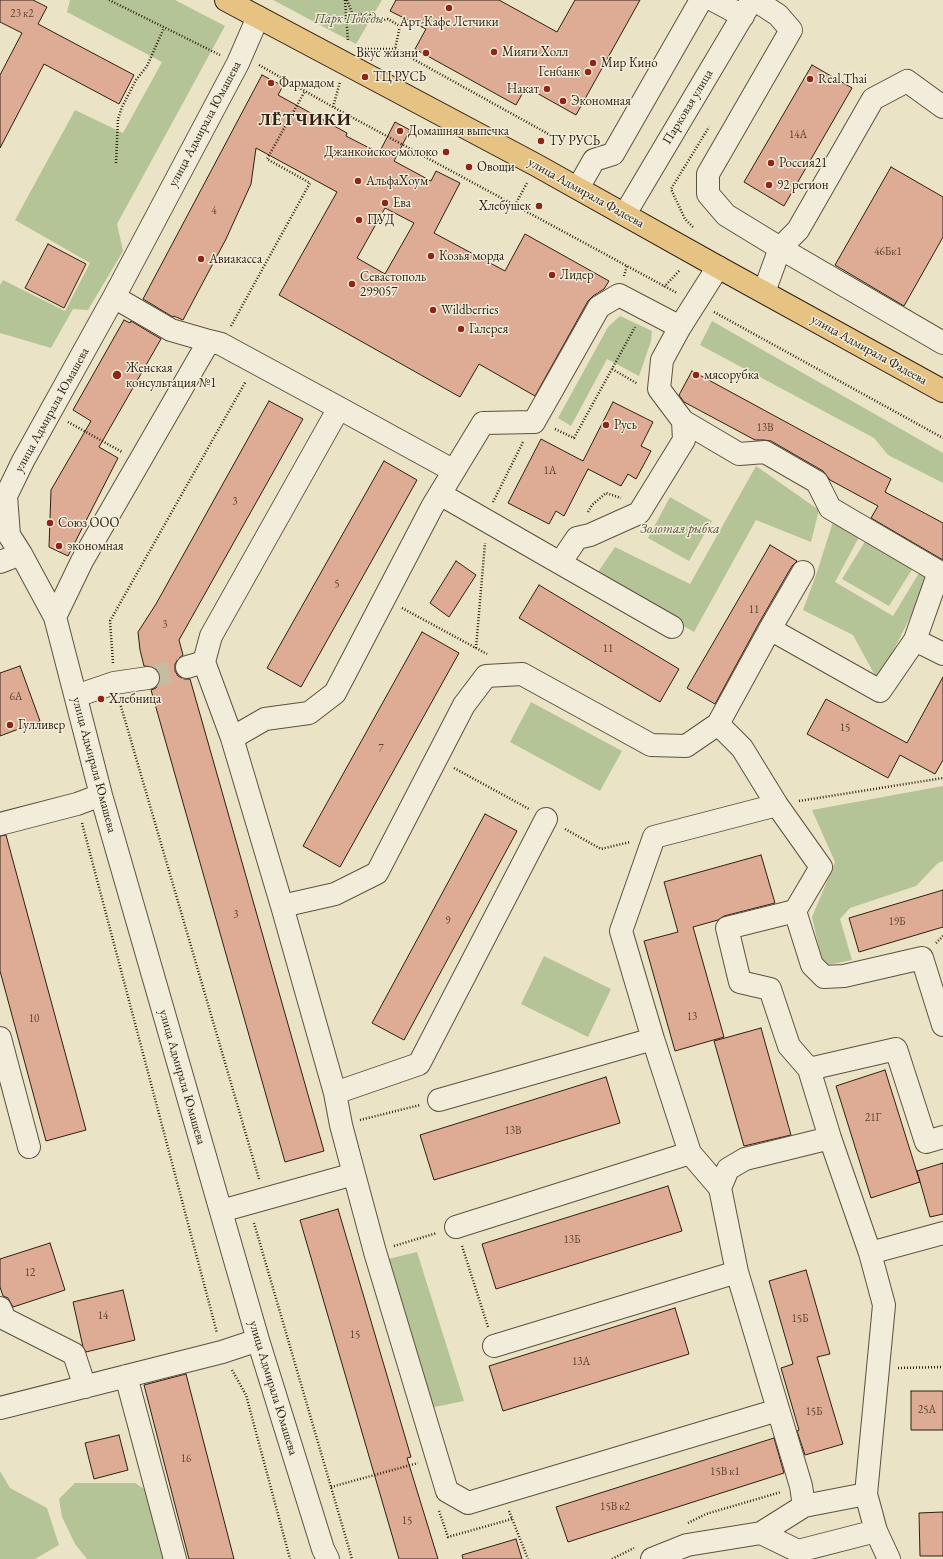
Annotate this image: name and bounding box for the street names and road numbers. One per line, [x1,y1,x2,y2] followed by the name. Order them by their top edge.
[165,59,245,189] street label: улица Адмирала Юмашева
[660,67,716,147] street label: Парковая улица
[525,155,647,231] street label: улица Адмирала Фадеева
[808,312,930,388] street label: улица Адмирала Фадеева
[11,345,93,475] street label: улица Адмирала Юмашева
[68,695,120,835] street label: улица Адмирала Юмашева
[155,1008,209,1146] street label: улица Адмирала Юмашева
[245,1319,301,1457] street label: улица Адмирала Юмашева

